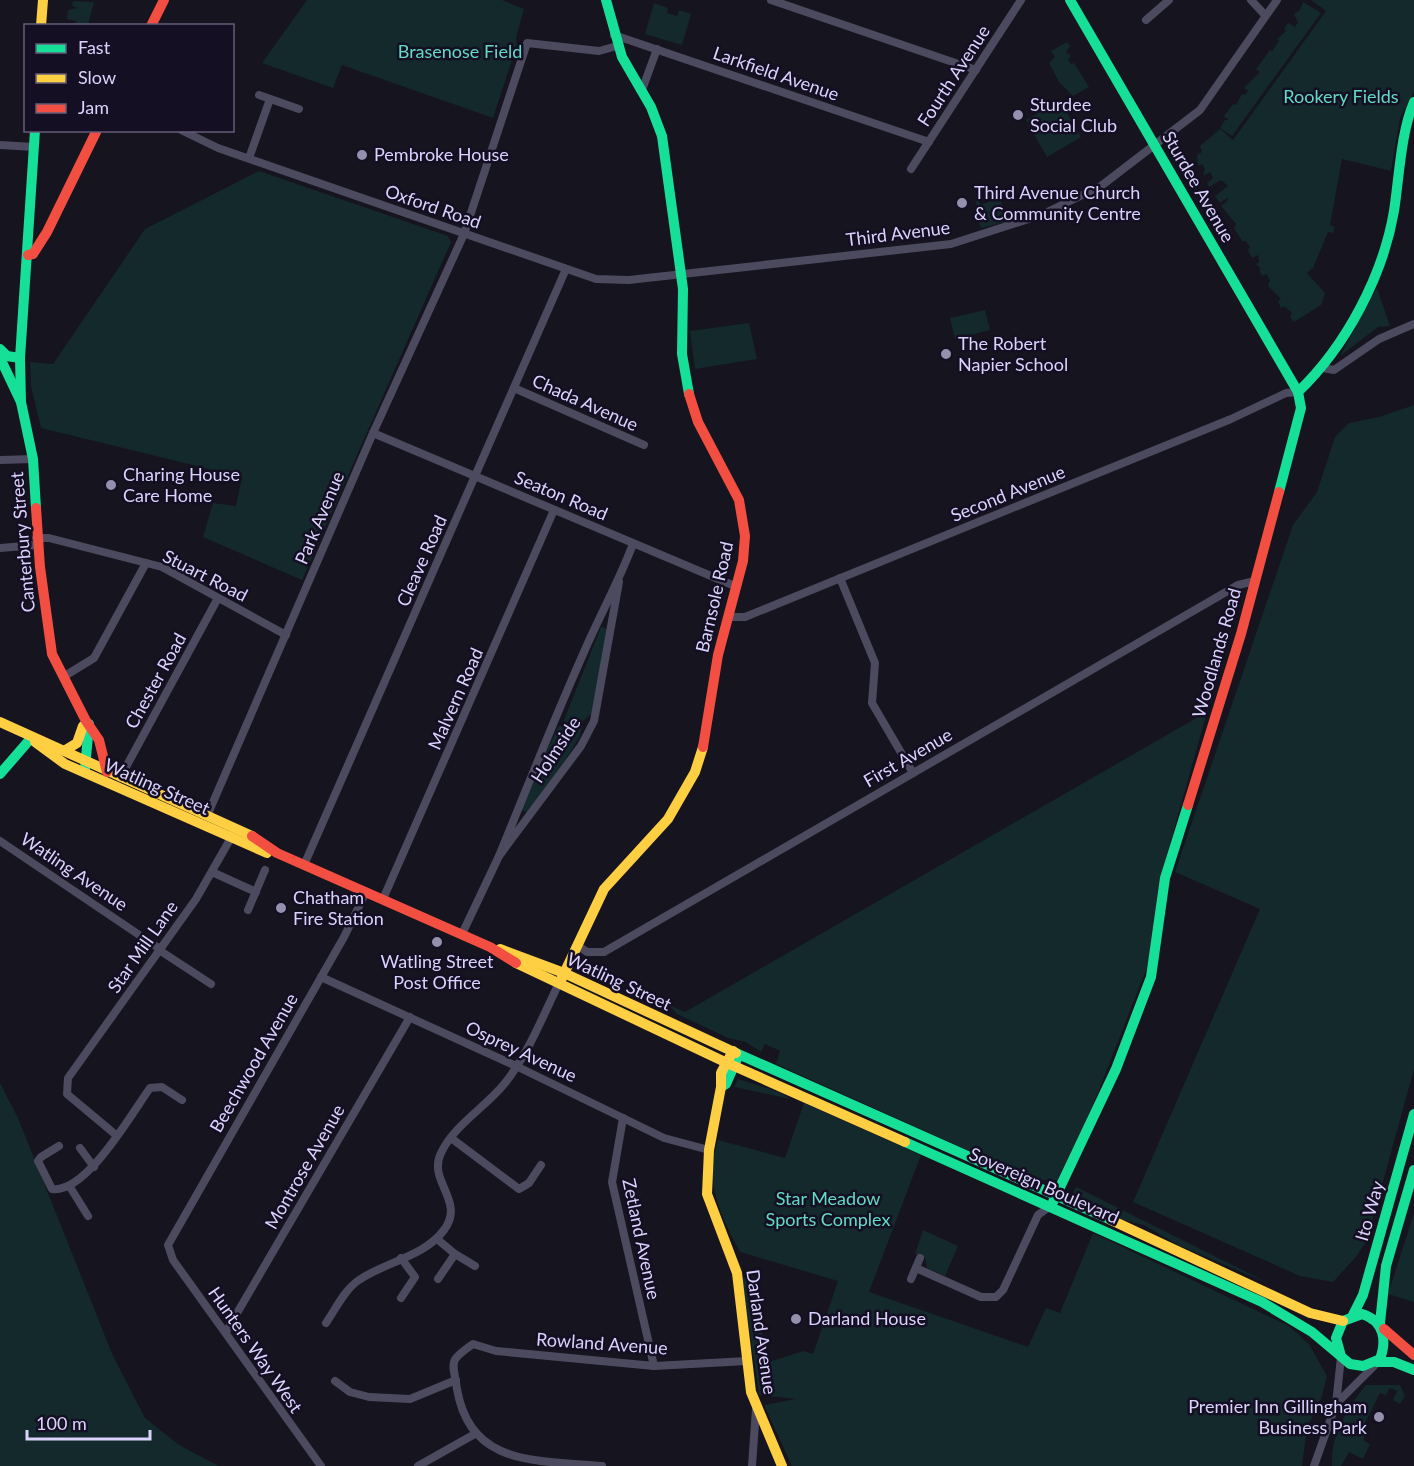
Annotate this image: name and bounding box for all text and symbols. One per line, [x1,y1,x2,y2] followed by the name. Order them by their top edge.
[912,21,994,130] street label: Fourth Avenue
[24,24,234,132] legend
[78,36,111,58] text: Fast
[398,40,522,62] park label: Brasenose Field
[711,41,842,105] street label: Larkfield Avenue
[78,66,116,88] text: Slow
[1283,85,1399,107] park label: Rookery Fields
[1030,93,1117,136] place label: Sturdee Social Club
[78,96,109,118] text: Jam
[1011,108,1025,122] marker: Sturdee Social Club
[1158,127,1240,246] street label: Sturdee Avenue
[374,143,509,165] place label: Pembroke House
[355,148,369,162] marker: Pembroke House
[382,179,484,233] street label: Oxford Road
[974,181,1141,224] place label: Third Avenue Church & Community Centre
[955,196,969,210] marker: Third Avenue Church & Community Centre
[845,216,951,250] street label: Third Avenue
[958,332,1068,375] place label: The Robert Napier School
[939,347,953,361] marker: The Robert Napier School
[529,369,642,435] street label: Chada Avenue
[947,460,1068,526] street label: Second Avenue
[123,463,240,506] place label: Charing House Care Home
[511,466,611,525] street label: Seaton Road
[290,468,349,567] street label: Park Avenue
[5,470,39,613] street label: Canterbury Street
[104,478,118,492] marker: Charing House Care Home
[391,512,451,610] street label: Cleave Road
[691,539,737,654] street label: Barnsole Road
[159,544,252,606] street label: Stuart Road
[1187,585,1245,720] street label: Woodlands Road
[120,629,190,732] street label: Chester Road
[423,644,487,753] street label: Malvern Road
[526,712,585,787] street label: Holmside
[859,723,956,791] street label: First Avenue
[101,753,214,819] street label: Watling Street
[17,827,132,915] street label: Watling Avenue
[293,886,384,929] place label: Chatham Fire Station
[102,896,182,997] street label: Star Mill Lane
[274,901,288,915] marker: Chatham Fire Station
[430,935,444,949] marker: Watling Street Post Office
[564,947,676,1015] street label: Watling Street
[381,950,494,993] place label: Watling Street Post Office
[204,989,302,1136] street label: Beechwood Avenue
[462,1016,580,1086] street label: Osprey Avenue
[260,1100,349,1233] street label: Montrose Avenue
[966,1142,1123,1228] street label: Sovereign Boulevard
[618,1176,666,1301] street label: Zetland Avenue
[1350,1177,1388,1243] street label: Ito Way
[766,1187,890,1230] park label: Star Meadow Sports Complex
[742,1268,782,1396] street label: Darland Avenue
[204,1282,308,1417] street label: Hunters Way West
[808,1307,926,1329] place label: Darland House
[789,1312,803,1326] marker: Darland House
[536,1327,669,1359] street label: Rowland Avenue
[1188,1395,1368,1438] place label: Premier Inn Gillingham Business Park
[27,1403,150,1441] scale bar
[1372,1410,1386,1424] marker: Premier Inn Gillingham Business Park
[36,1412,87,1434] text: 100 m

